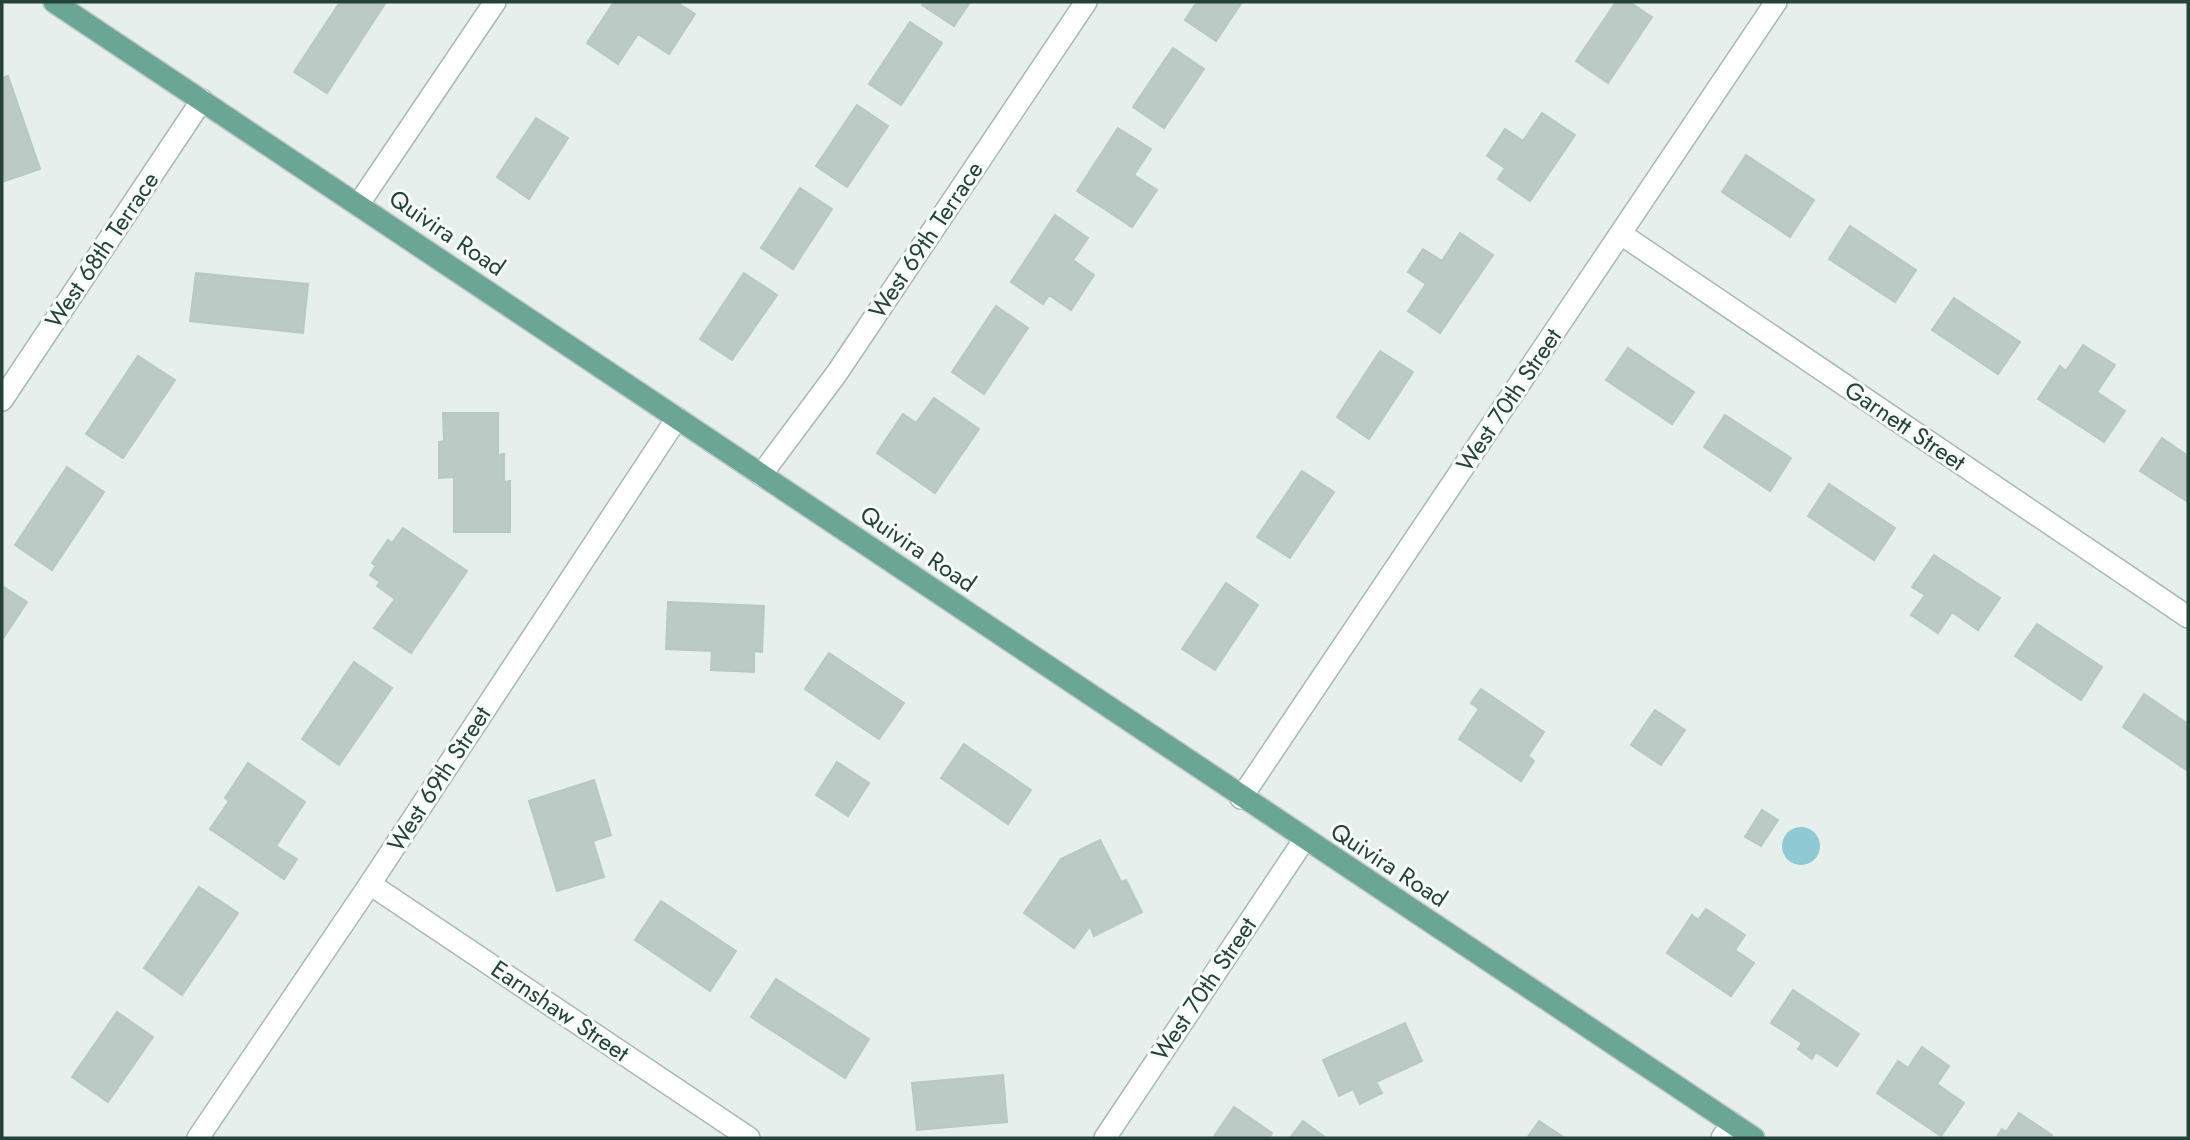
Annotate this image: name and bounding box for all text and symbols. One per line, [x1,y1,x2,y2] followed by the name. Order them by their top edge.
[860,154,991,325] street label: West 69th Terrace
[36,164,167,335] street label: West 68th Terrace
[382,181,512,284] street label: Quivira Road
[1447,321,1570,479] street label: West 70th Street
[1838,372,1973,479] street label: Garnett Street
[853,497,983,600] street label: Quivira Road
[378,699,499,858] street label: West 69th Street
[1324,814,1455,916] street label: Quivira Road
[1142,910,1265,1068] street label: West 70th Street
[484,951,637,1070] street label: Earnshaw Street

